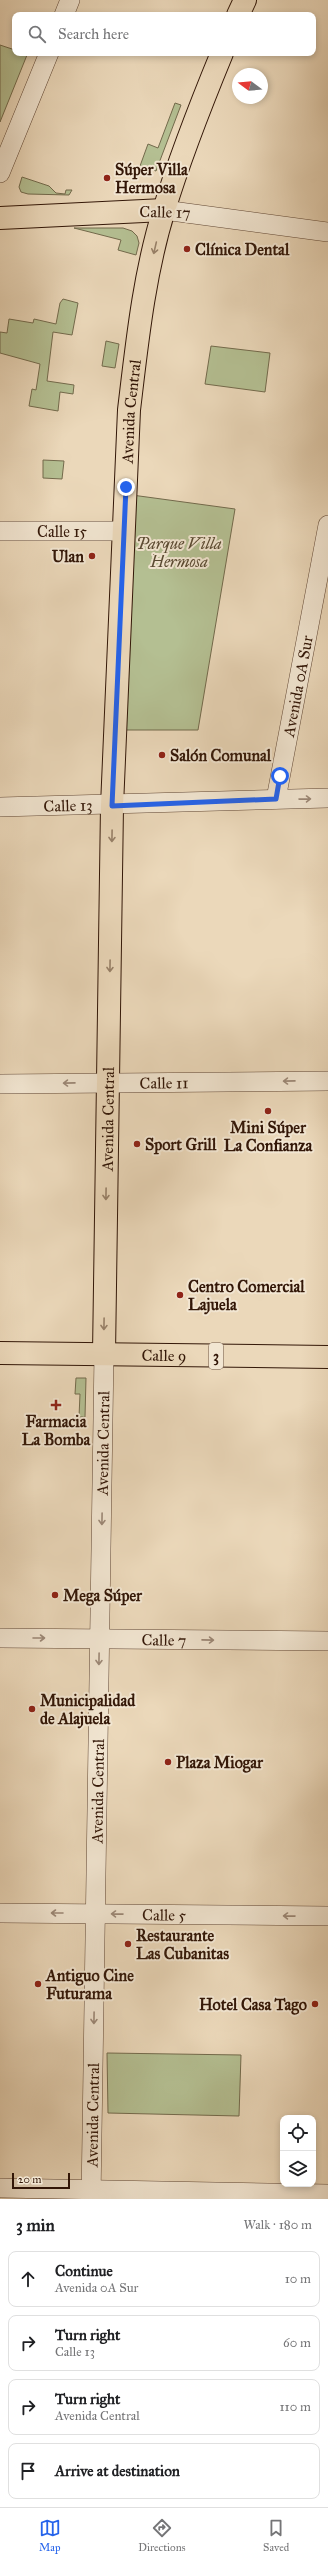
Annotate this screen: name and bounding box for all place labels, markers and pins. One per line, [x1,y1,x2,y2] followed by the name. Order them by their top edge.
[115,160,189,197] place label: Súper Villa Hermosa
[102,173,112,183] marker: Súper Villa Hermosa
[195,240,290,259] place label: Clínica Dental
[182,244,192,254] marker: Clínica Dental
[52,547,84,566] place label: Ulan
[87,551,97,561] marker: Ulan
[170,746,272,765] place label: Salón Comunal
[157,750,167,760] marker: Salón Comunal
[263,1106,273,1116] marker: Mini Súper La Confianza
[224,1118,314,1155] place label: Mini Súper La Confianza
[145,1135,217,1155] place label: Sport Grill
[132,1139,142,1149] marker: Sport Grill
[188,1277,305,1315] place label: Centro Comercial Lajuela
[175,1290,185,1300] marker: Centro Comercial Lajuela
[51,1400,61,1410] marker: Farmacia La Bomba
[22,1412,92,1449] place label: Farmacia La Bomba
[63,1586,143,1606] place label: Mega Súper
[50,1590,60,1600] marker: Mega Súper
[40,1691,136,1729] place label: Municipalidad de Alajuela
[27,1704,37,1714] marker: Municipalidad de Alajuela
[176,1753,264,1773] place label: Plaza Miogar
[163,1757,173,1767] marker: Plaza Miogar
[136,1926,229,1963] place label: Restaurante Las Cubanitas
[123,1939,133,1949] marker: Restaurante Las Cubanitas
[45,1966,134,2003] place label: Antiguo Cine Futurama
[33,1979,43,1989] marker: Antiguo Cine Futurama
[199,1995,307,2015] place label: Hotel Casa Tago
[310,1999,320,2009] marker: Hotel Casa Tago

